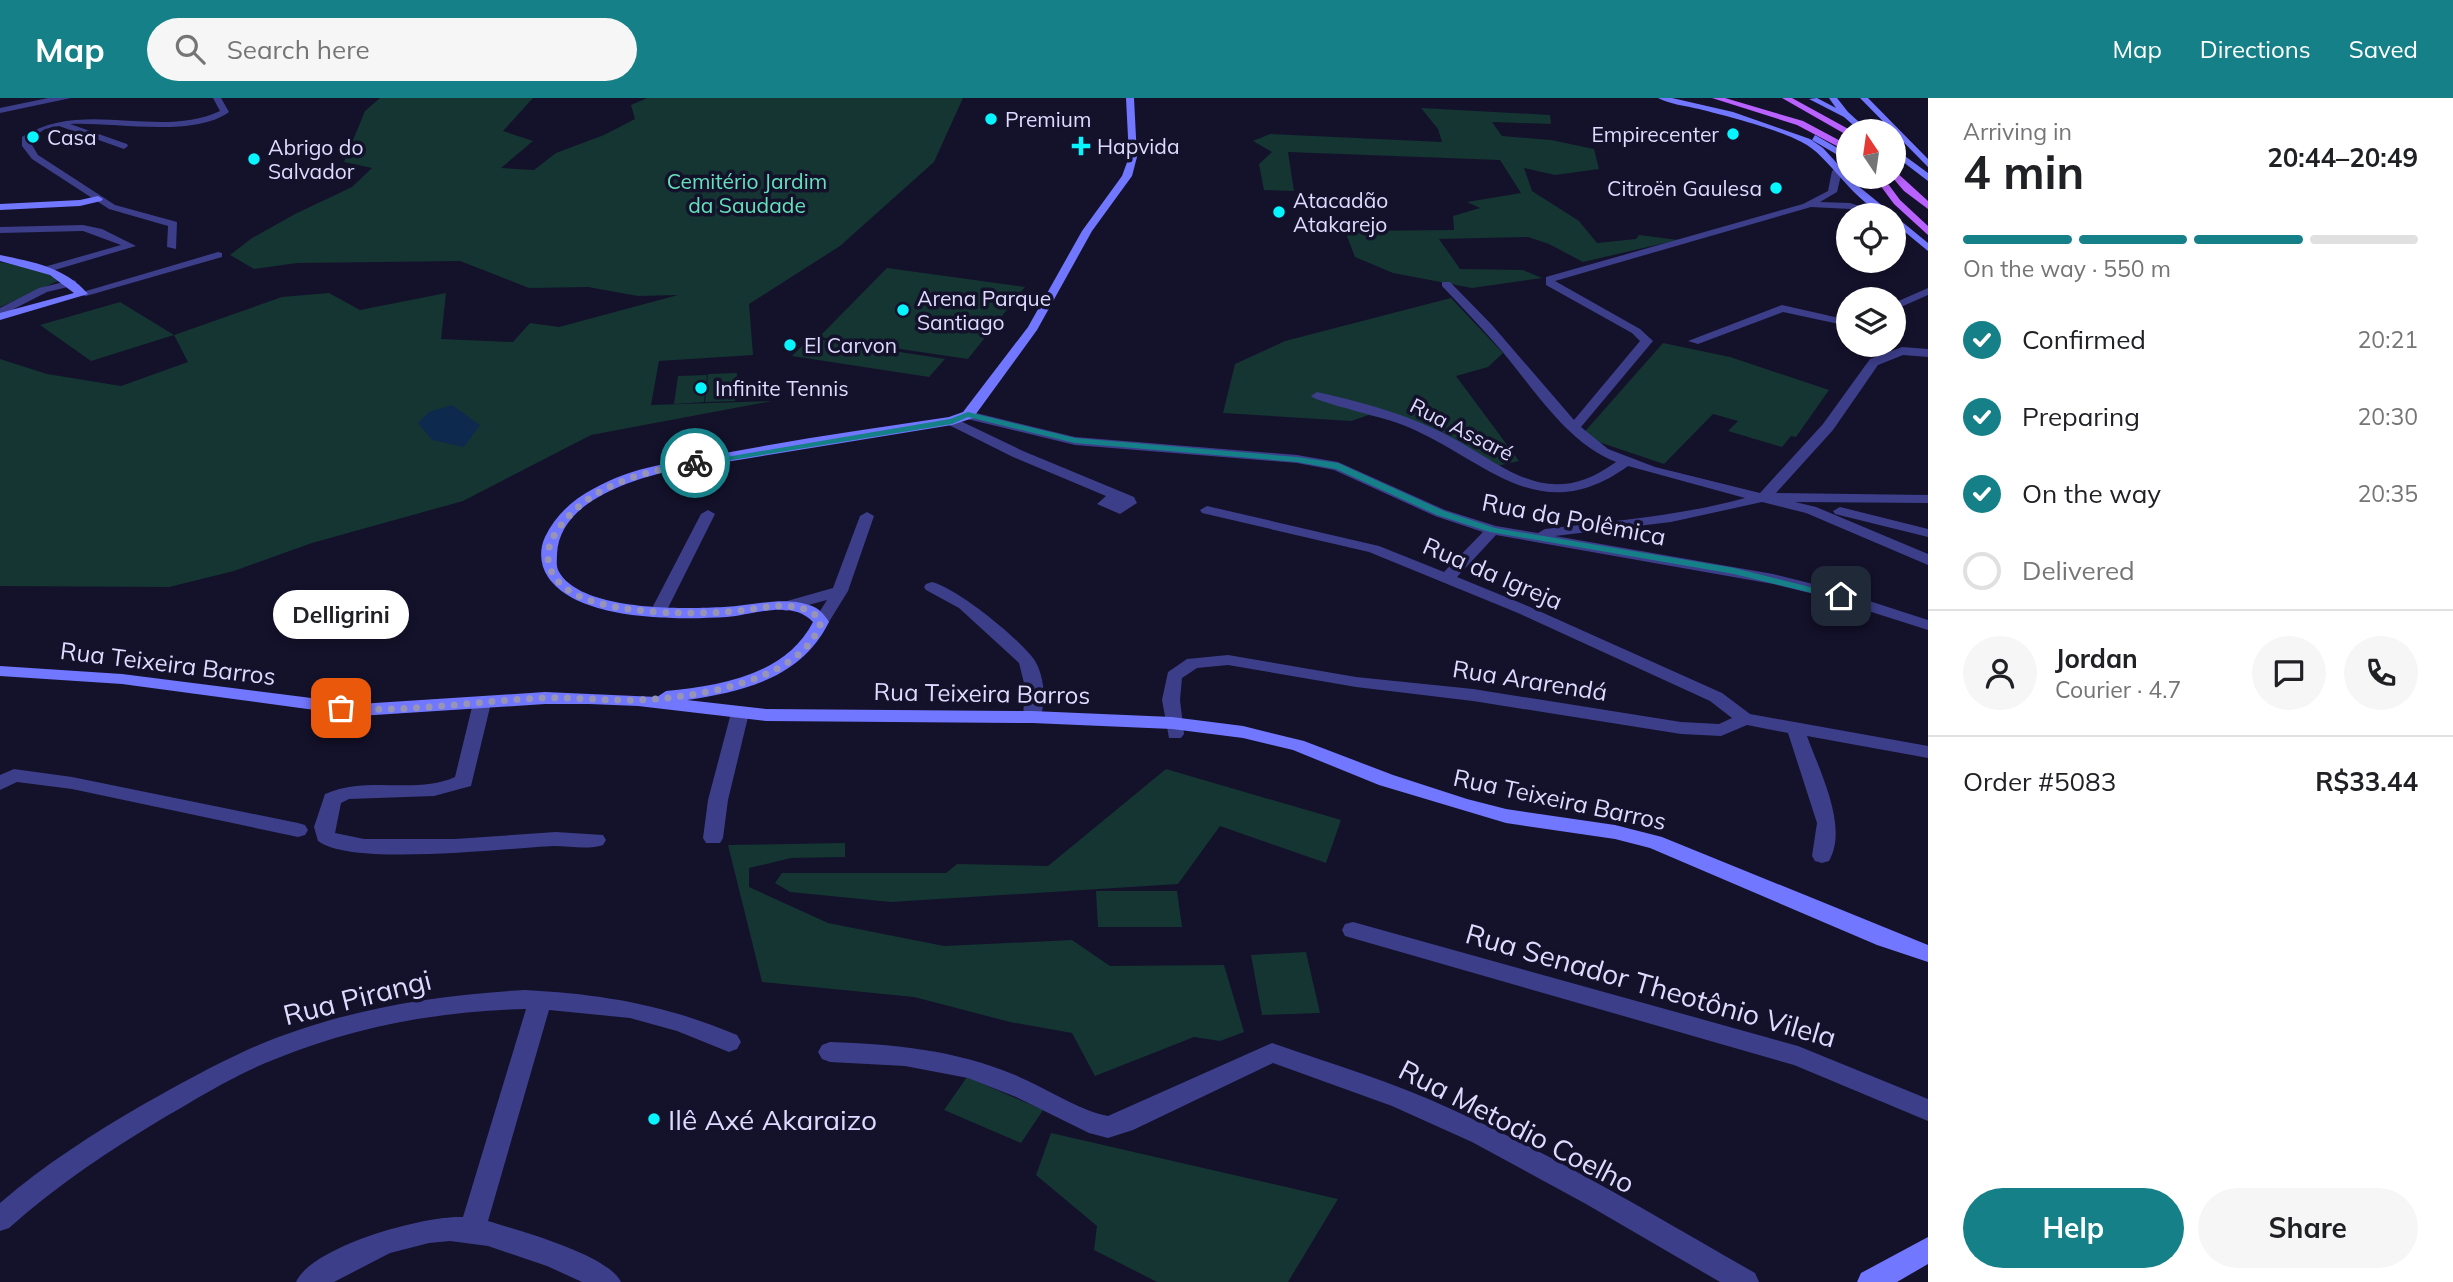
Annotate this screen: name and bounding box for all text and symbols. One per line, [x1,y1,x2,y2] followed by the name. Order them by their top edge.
[147,18,637,81] search box
[35,29,105,70] text: Map
[171,30,209,68] icon: search
[227,33,370,66] text: Search here
[2112,34,2162,64] text: Map
[2200,34,2311,64] text: Directions
[2349,34,2418,64] text: Saved
[1005,106,1091,132] place label: Premium
[983,111,999,127] marker: Premium
[1963,117,2072,146] text: Arriving in
[1836,119,1906,189] north arrow
[1836,119,1906,357] map controls
[1591,121,1719,147] place label: Empirecenter
[47,124,97,150] place label: Casa
[1725,126,1741,142] marker: Empirecenter
[25,129,41,145] marker: Casa
[1097,133,1179,159] place label: Hapvida
[268,134,363,184] place label: Abrigo do Salvador
[1071,136,1091,156] marker: Hapvida
[2267,141,2418,174] text: 20:44–20:49
[1963,143,2084,201] text: 4 min
[246,151,262,167] marker: Abrigo do Salvador
[667,168,827,218] park label: Cemitério Jardim da Saudade
[1607,175,1762,201] place label: Citroën Gaulesa
[1768,180,1784,196] marker: Citroën Gaulesa
[1293,187,1388,237] place label: Atacadão Atakarejo
[1836,203,1906,273] button: locate
[1271,204,1287,220] marker: Atacadão Atakarejo
[1963,254,2171,283] text: On the way · 550 m
[917,285,1051,335] place label: Arena Parque Santiago
[1836,287,1906,357] button: layers
[895,302,911,318] marker: Arena Parque Santiago
[1963,321,2001,359] icon: check
[2022,323,2146,356] text: Confirmed
[2358,325,2418,354] text: 20:21
[804,332,897,358] place label: El Carvon
[782,337,798,353] marker: El Carvon
[715,375,849,401] place label: Infinite Tennis
[693,380,709,396] marker: Infinite Tennis
[1406,392,1518,466] street label: Rua Assaré
[1963,398,2001,436] icon: check
[2022,400,2140,433] text: Preparing
[2358,402,2418,431] text: 20:30
[660,428,730,498] courier
[676,444,714,482] icon: bike
[1963,475,2001,513] icon: check
[2022,477,2161,510] text: On the way
[2358,479,2418,508] text: 20:35
[1479,486,1669,552] street label: Rua da Polêmica
[1419,530,1567,616] street label: Rua da Igreja
[2022,554,2135,587] text: Delivered
[1811,566,1871,626] pin
[1822,577,1860,615] icon: home
[273,589,409,638] callout: Delligrini
[292,600,390,629] text: Delligrini
[59,635,277,691] street label: Rua Teixeira Barros
[1963,636,2037,710] button: person
[2252,636,2326,710] button: chat
[2344,636,2418,710] button: phone
[2055,642,2138,675] text: Jordan
[1450,653,1610,707] street label: Rua Ararendá
[2055,675,2181,704] text: Courier · 4.7
[873,676,1091,710] street label: Rua Teixeira Barros
[311,678,371,738] pin
[322,689,360,727] icon: bag
[1451,762,1669,836] street label: Rua Teixeira Barros
[1963,765,2116,798] text: Order #5083
[2315,765,2418,798] text: R$33.44
[1462,915,1840,1055] street label: Rua Senador Theotônio Vilela
[279,962,435,1032] street label: Rua Pirangi
[1393,1051,1641,1201] street label: Rua Metodio Coelho
[668,1102,877,1137] place label: Ilê Axé Akaraizo
[646,1111,662,1127] marker: Ilê Axé Akaraizo
[1963,1188,2184,1268] button: Help
[2198,1188,2418,1268] button: Share

